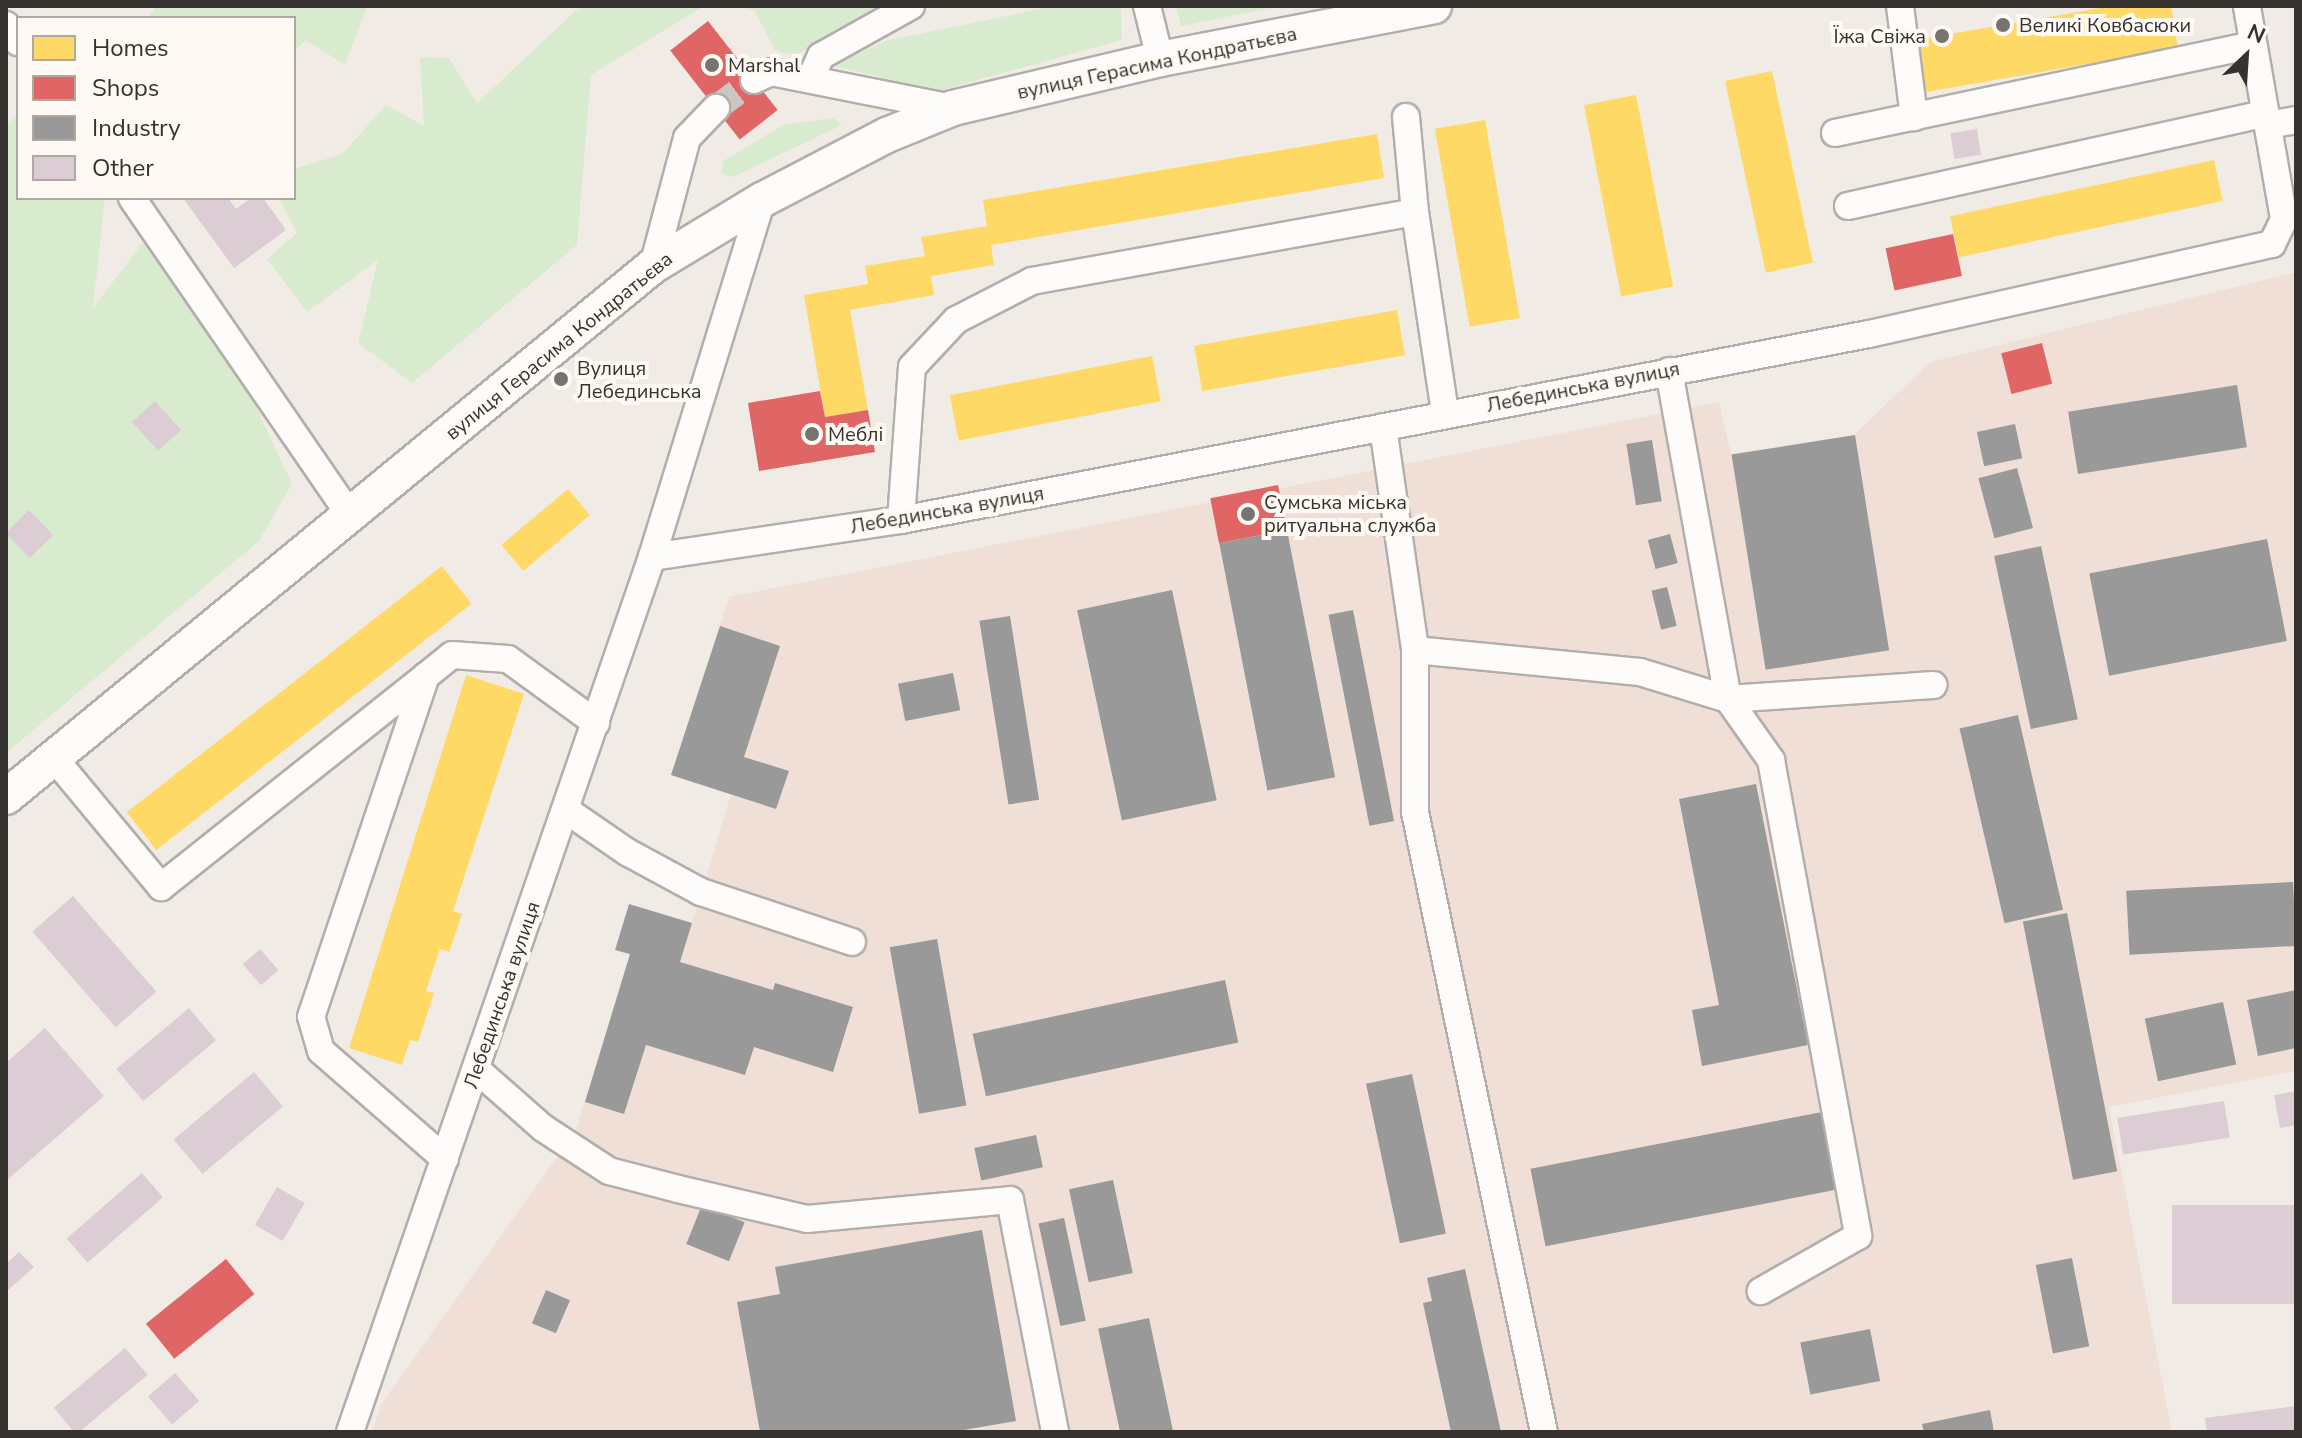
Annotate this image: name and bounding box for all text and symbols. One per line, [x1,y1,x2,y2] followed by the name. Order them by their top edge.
[2019,13,2191,37] place label: Великі Ковбасюки
[16,16,296,200] legend
[1994,16,2012,34] marker: Великі Ковбасюки
[2206,16,2286,96] north arrow
[2242,17,2270,51] text: N
[1015,22,1299,104] street label: вулиця Герасима Кондратьєва
[1834,24,1926,48] place label: Їжа Свіжа
[1933,27,1951,45] marker: Їжа Свіжа
[92,32,168,64] text: Homes
[728,53,800,77] place label: Marshal
[703,56,721,74] marker: Marshal
[92,72,159,104] text: Shops
[92,112,181,144] text: Industry
[92,152,154,184] text: Other
[441,247,677,445] street label: вулиця Герасима Кондратьєва
[577,356,702,403] place label: Вулиця Лебединська
[1484,356,1682,418] street label: Лебединська вулиця
[552,370,570,388] marker: Вулиця Лебединська
[828,422,883,446] place label: Меблі
[803,425,821,443] marker: Меблі
[848,481,1046,539] street label: Лебединська вулиця
[1264,490,1437,537] place label: Сумська міська ритуальна служба
[1239,505,1257,523] marker: Сумська міська ритуальна служба
[459,898,545,1092] street label: Лебединська вулиця

